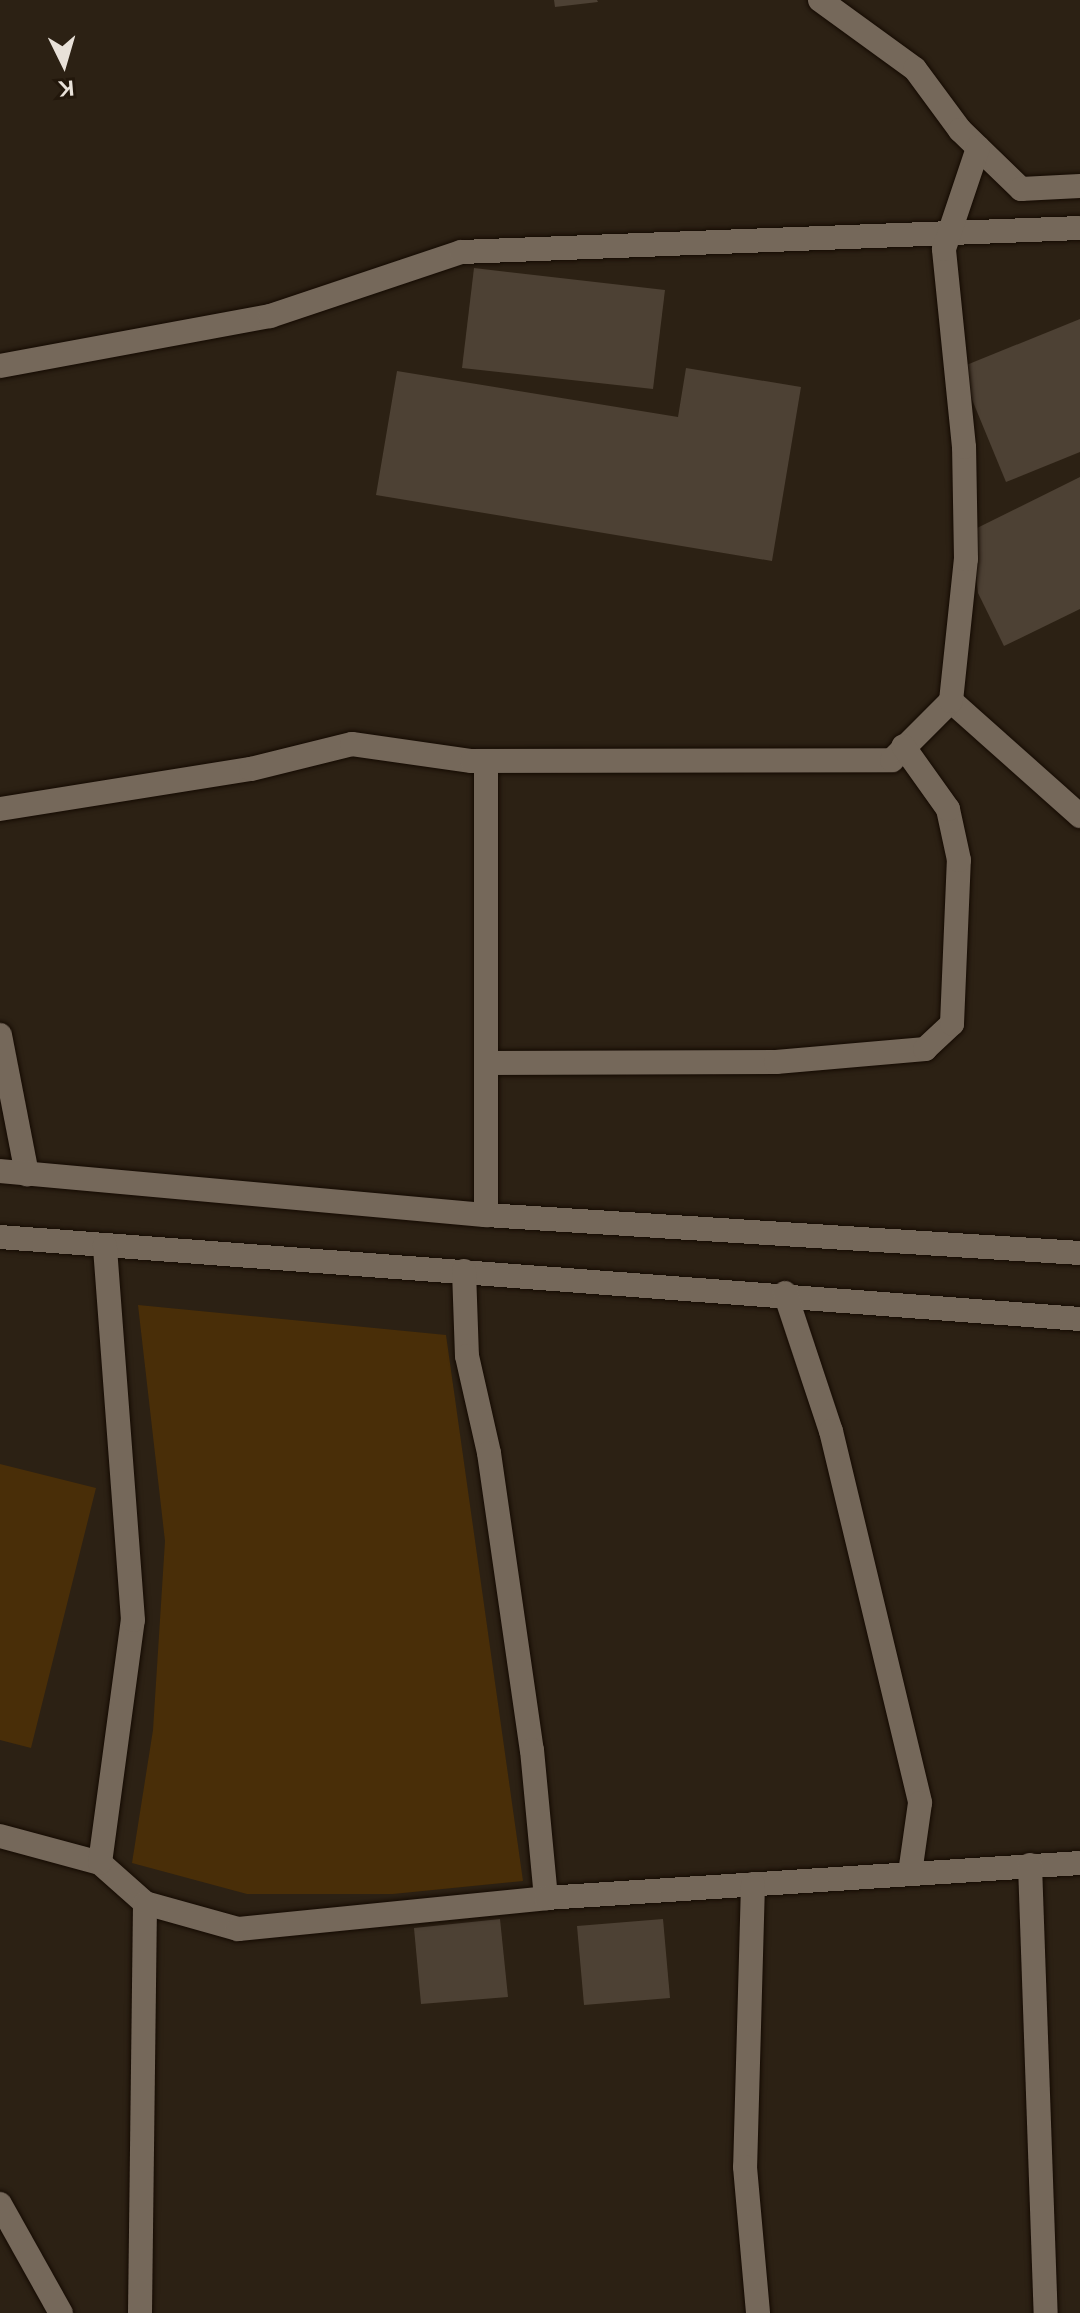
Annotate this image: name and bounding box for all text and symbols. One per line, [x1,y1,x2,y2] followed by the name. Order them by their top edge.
[24,24,104,104] north arrow
[57,75,75,102] text: K

